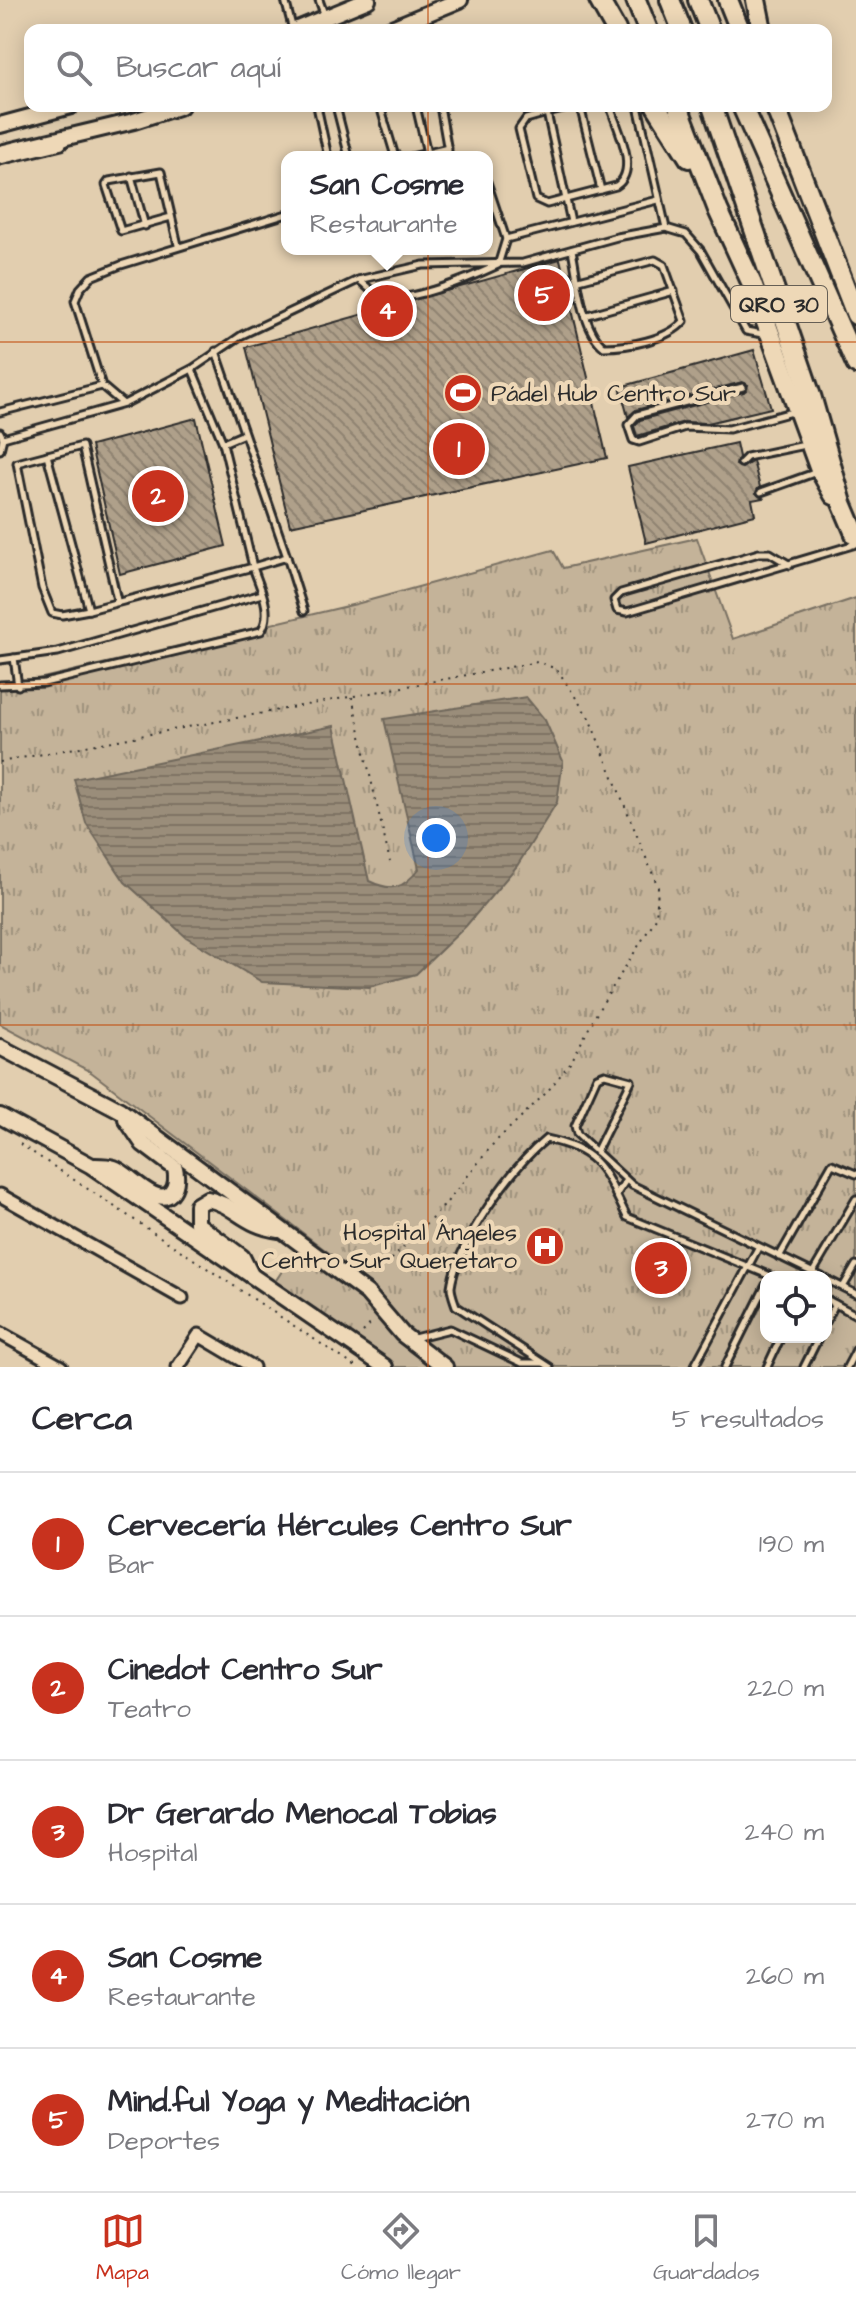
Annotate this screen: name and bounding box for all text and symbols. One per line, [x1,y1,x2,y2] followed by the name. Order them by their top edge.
[24,24,832,112] search box
[52,46,96,90] icon: search
[116,47,281,89] text: Buscar aquí
[281,151,493,255] popup
[310,164,464,206] text: San Cosme
[310,206,458,242] text: Restaurante
[518,265,570,325] pin: 5
[361,281,413,341] pin: 4
[731,286,827,322] road number: QRO 30
[442,372,484,414] sports icon: Pádel Hub Centro Sur
[491,377,736,411] place label: Pádel Hub Centro Sur
[433,419,485,479] pin: 1
[132,466,184,526] pin: 2
[416,818,456,858] your location
[261,1216,518,1278] place label: Hospital Ángeles Centro Sur Queretaro
[524,1225,566,1267] hospital icon: Hospital Ángeles Centro Sur Queretaro
[635,1238,687,1298] pin: 3
[760,1271,832,1343] map controls
[760,1271,832,1343] button: locate
[32,1395,132,1443] text: Cerca
[672,1401,824,1437] text: 5 resultados
[108,1505,572,1547] text: Cervecería Hércules Centro Sur
[56,1526,60,1562] text: 1
[759,1526,824,1562] text: 190 m
[108,1547,154,1583] text: Bar
[108,1649,383,1691] text: Cinedot Centro Sur
[51,1670,65,1706] text: 2
[747,1670,824,1706] text: 220 m
[108,1691,191,1727] text: Teatro
[108,1793,497,1835] text: Dr Gerardo Menocal Tobias
[51,1814,65,1850] text: 3
[744,1814,824,1850] text: 240 m
[108,1835,198,1871] text: Hospital
[108,1937,262,1979] text: San Cosme
[49,1958,67,1994] text: 4
[746,1958,824,1994] text: 260 m
[108,1979,256,2015] text: Restaurante
[108,2081,470,2123] text: Mind.ful Yoga y Meditación
[49,2102,67,2138] text: 5
[746,2102,824,2138] text: 270 m
[108,2123,220,2159] text: Deportes
[96,2209,149,2288] tab: Mapa
[341,2209,461,2288] tab: Cómo llegar
[653,2209,760,2288] tab: Guardados

